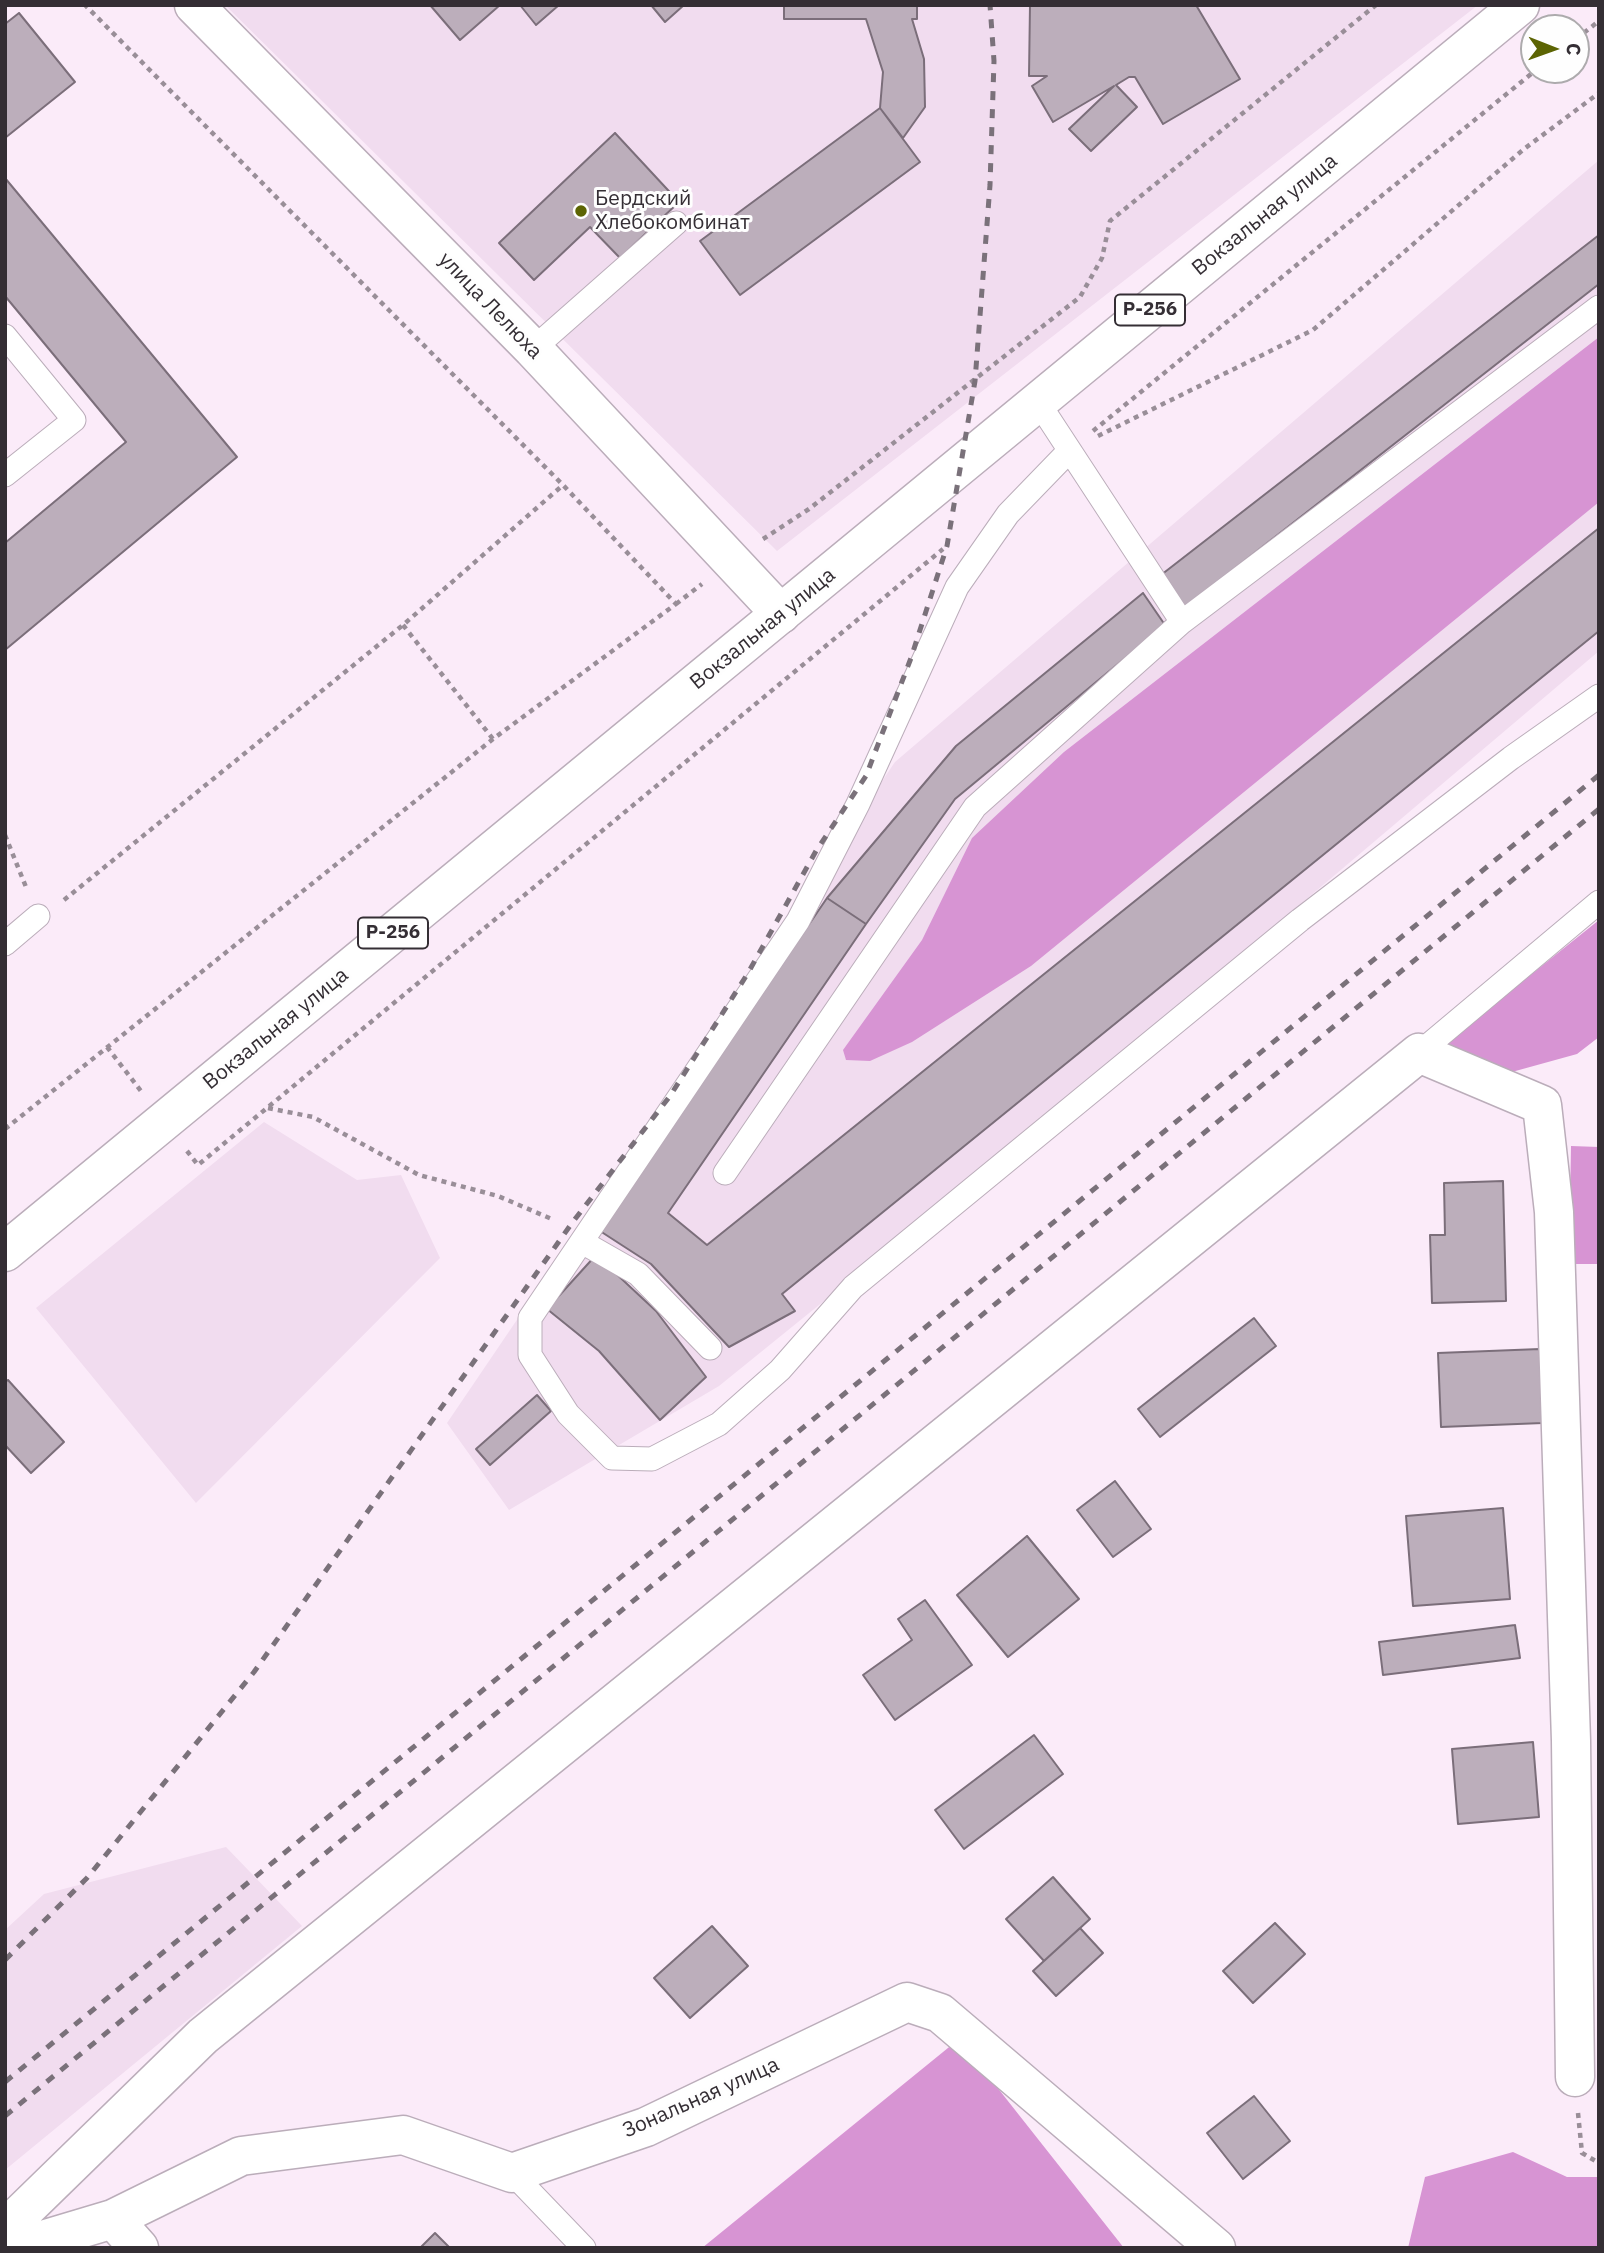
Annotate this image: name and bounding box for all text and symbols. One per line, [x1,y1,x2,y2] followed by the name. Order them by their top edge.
[1520,14,1590,84] north arrow
[1562,43,1586,56] text: С
[1187,149,1343,281] street label: Вокзальная улица
[595,186,750,236] place label: Бердский Хлебокомбинат
[573,203,589,219] marker: Бердский Хлебокомбинат
[433,247,547,365] street label: улица Лелюха
[1115,294,1185,326] road number: Р-256
[685,563,841,695] street label: Вокзальная улица
[358,917,428,948] road number: Р-256
[198,963,354,1095] street label: Вокзальная улица
[619,2052,783,2144] street label: Зональная улица

